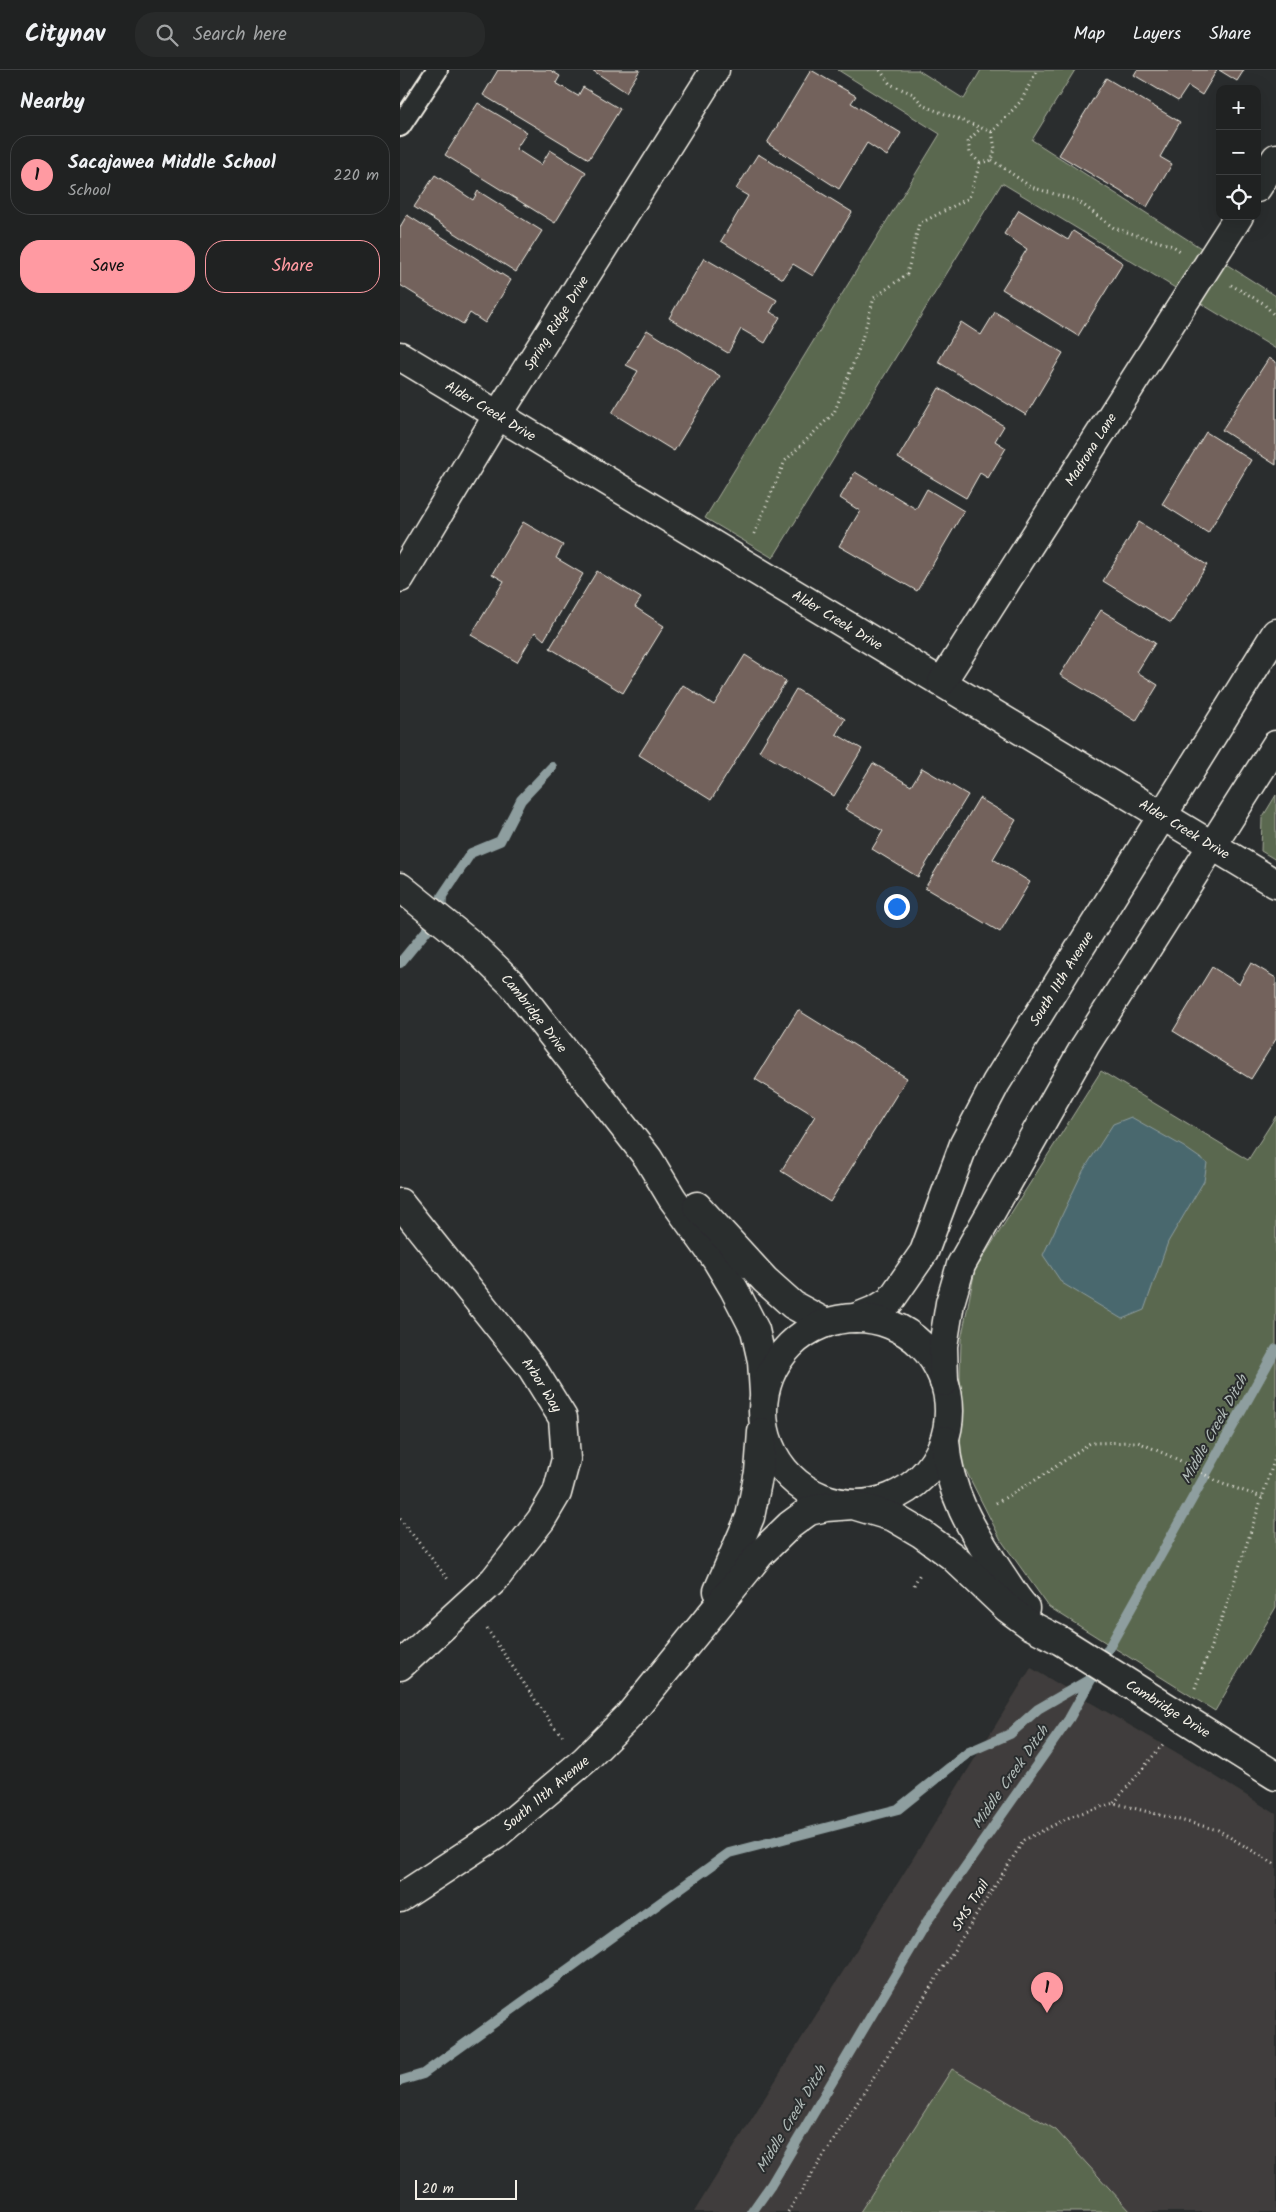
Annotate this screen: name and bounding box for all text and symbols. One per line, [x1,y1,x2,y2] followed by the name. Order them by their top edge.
[135,12,485,57] search box
[25,15,105,54] text: Citynav
[193,20,287,50] text: Search here
[1074,20,1105,49] text: Map
[1133,20,1181,49] text: Layers
[1209,20,1251,49] text: Share
[153,21,181,49] icon: search
[1216,85,1261,220] map controls
[1216,85,1261,130] button: +
[20,86,85,119] text: Nearby
[1216,130,1261,175] button: −
[68,148,276,178] text: Sacajawea Middle School
[35,163,39,188] text: 1
[333,163,379,188] text: 220 m
[1216,175,1261,220] button: locate
[68,178,111,203] text: School
[20,240,195,293] button: Save
[205,240,380,293] button: Share
[519,271,595,375] street label: Spring Ridge Drive
[441,376,540,448] street label: Alder Creek Drive
[1060,408,1123,491] street label: Madrona Lane
[788,585,887,657] street label: Alder Creek Drive
[1134,794,1234,866] street label: Alder Creek Drive
[884,894,910,920] your location
[1024,927,1100,1030] street label: South 11th Avenue
[495,969,573,1059] street label: Cambridge Drive
[516,1353,567,1417] street label: Arbor Way
[1175,1369,1256,1488] water label: Middle Creek Ditch
[1121,1674,1215,1744] street label: Cambridge Drive
[966,1719,1056,1834] water label: Middle Creek Ditch
[498,1750,595,1837] street label: South 11th Avenue
[946,1875,996,1936] street label: SMS Trail
[1031,1972,1063,2013] pin: 1
[750,2060,834,2178] water label: Middle Creek Ditch
[415,2177,518,2200] scale bar
[422,2178,454,2200] text: 20 m

